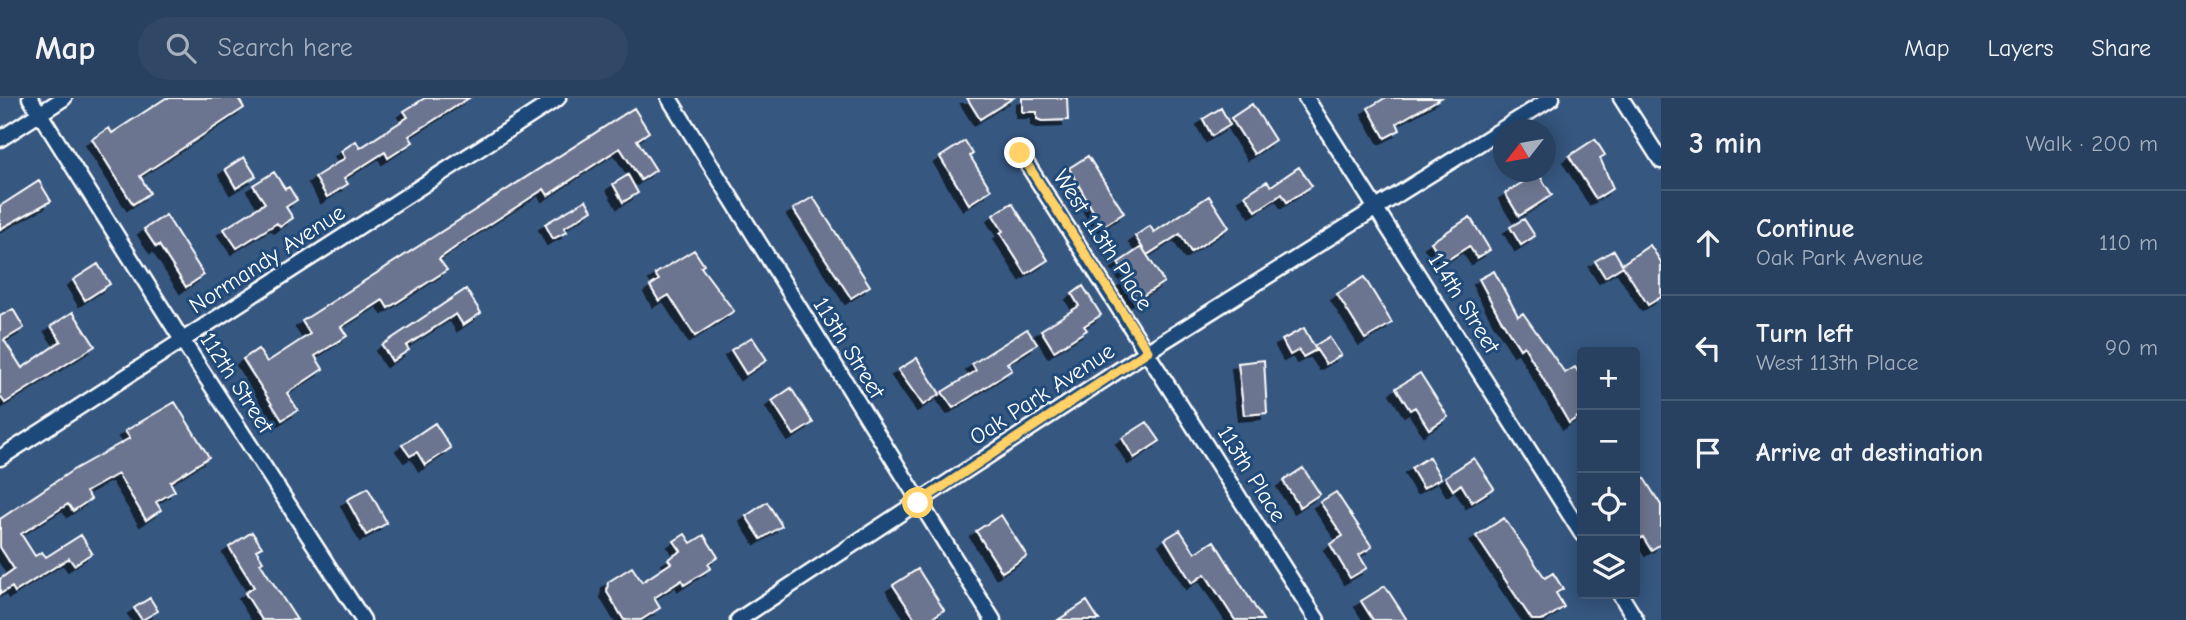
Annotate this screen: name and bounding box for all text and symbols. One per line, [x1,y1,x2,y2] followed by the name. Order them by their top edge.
[138,17,628,80] search box
[35,29,96,67] text: Map
[162,29,200,67] icon: search
[218,33,353,63] text: Search here
[1904,34,1950,62] text: Map
[1988,34,2053,62] text: Layers
[2091,34,2151,62] text: Share
[1493,119,1556,182] north arrow
[1689,126,1762,161] text: 3 min
[2025,130,2158,157] text: Walk · 200 m
[1004,137,1035,168] route end
[1047,164,1159,316] street label: West 113th Place
[184,199,350,319] street label: Normandy Avenue
[1756,214,1854,244] text: Continue
[1689,224,1727,262] icon: ahead
[2099,229,2158,256] text: 110 m
[1756,244,1923,271] text: Oak Park Avenue
[1422,248,1506,359] street label: 114th Street
[807,292,891,405] street label: 113th Street
[1756,319,1853,349] text: Turn left
[195,328,280,440] street label: 112th Street
[1689,329,1727,367] icon: left
[2105,334,2158,361] text: 90 m
[965,337,1119,451] street label: Oak Park Avenue
[1577,347,1640,599] map controls
[1577,347,1640,410] button: +
[1756,349,1919,376] text: West 113th Place
[1577,410,1640,473] button: −
[1212,421,1292,527] street label: 113th Place
[1689,434,1727,472] icon: arrive
[1756,438,1983,468] text: Arrive at destination
[1577,473,1640,536] button: locate
[902,487,933,518] route start
[1577,536,1640,599] button: layers

